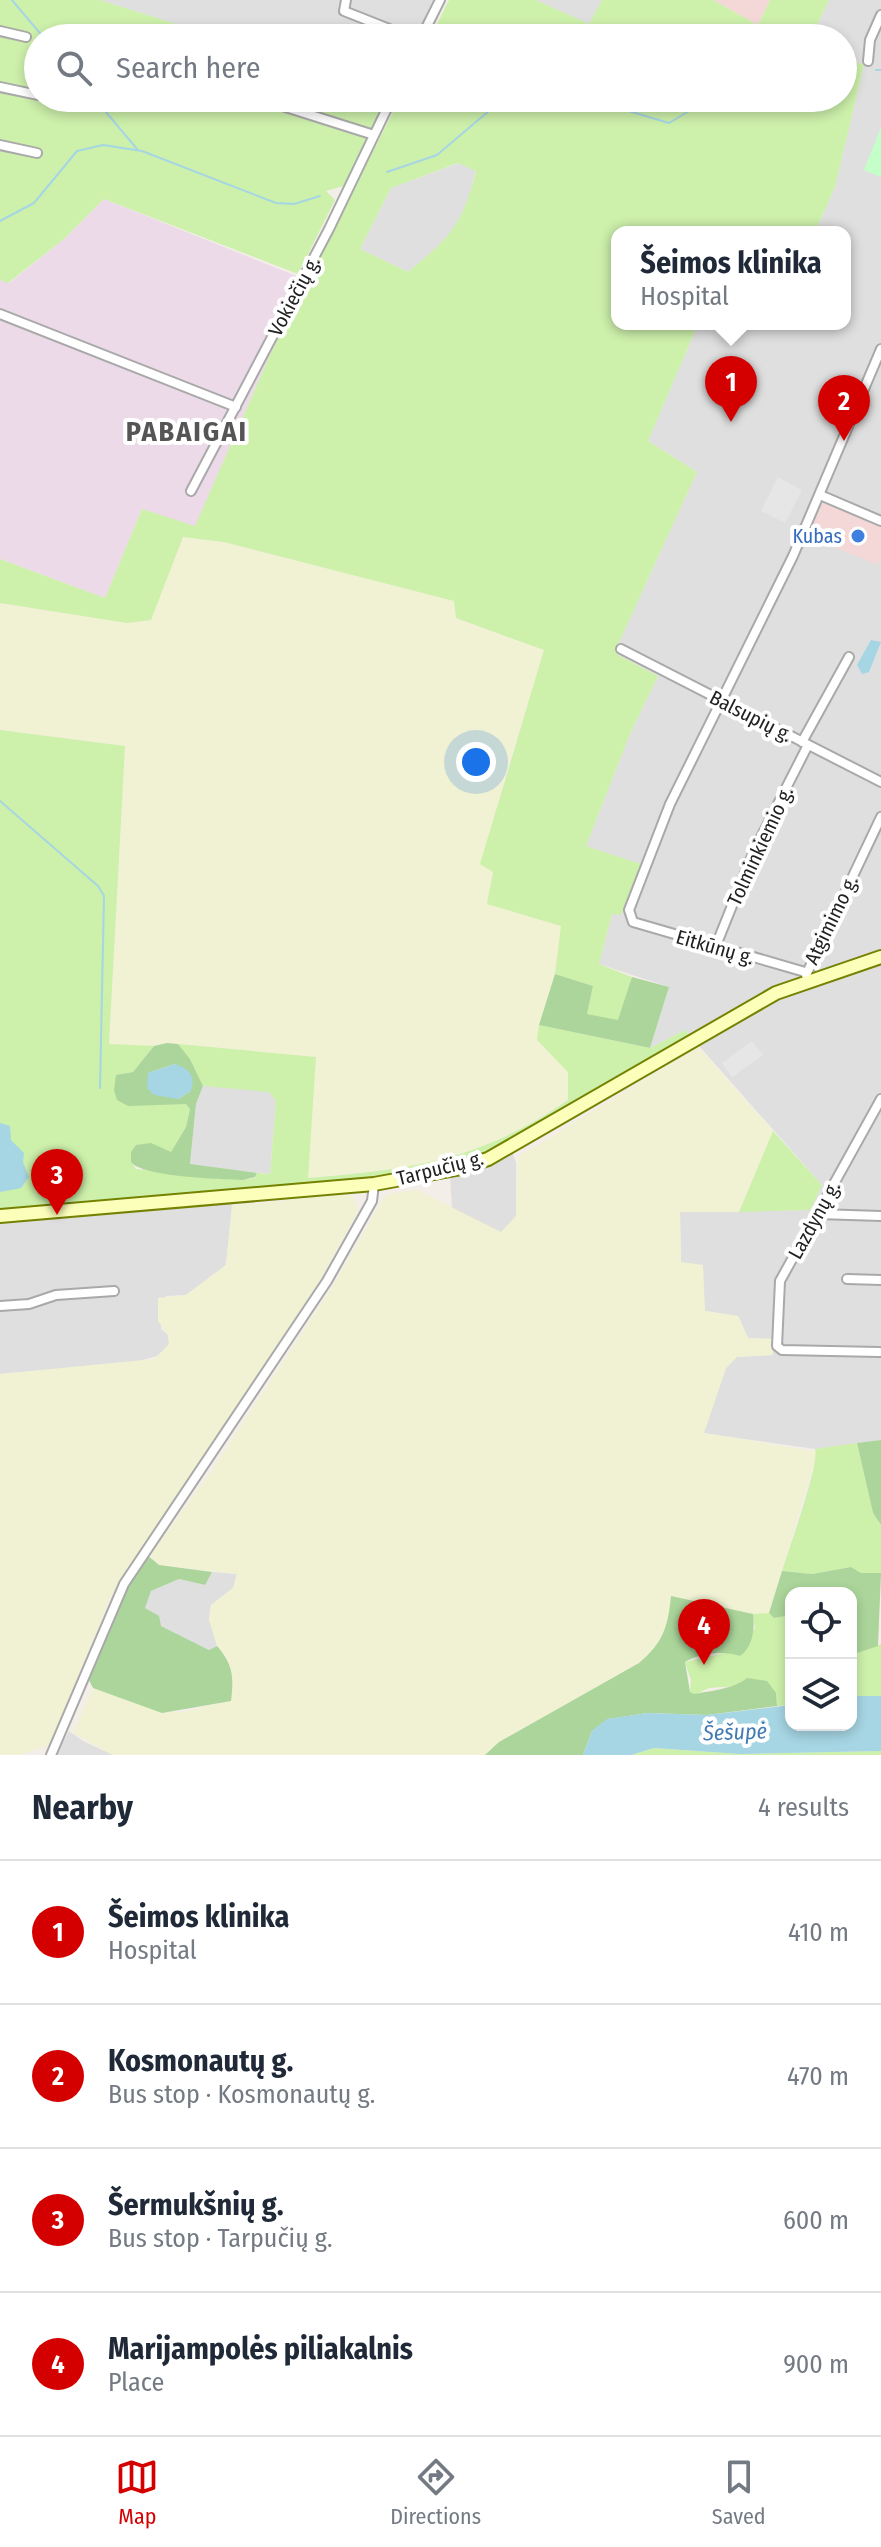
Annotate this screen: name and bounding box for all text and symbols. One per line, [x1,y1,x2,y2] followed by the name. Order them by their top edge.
[24,24,857,112] search box
[52,46,96,90] icon: search
[116,50,261,86] text: Search here
[611,226,851,330] popup
[640,245,822,281] text: Šeimos klinika
[263,252,325,340] street label: Vokiečių g.
[640,281,729,312] text: Hospital
[705,356,757,422] pin: 1
[818,375,870,441] pin: 2
[126,415,248,448] district label: PABAIGAI
[792,524,842,548] place label: Kubas
[849,527,867,545] marker: Kubas
[706,685,796,747] street label: Balsupių g.
[456,742,496,782] your location
[722,783,798,909] street label: Tolminkiemio g.
[799,872,863,968] street label: Atgimimo g.
[673,924,757,970] street label: Eitkūnų g.
[394,1146,486,1190] street label: Tarpučių g.
[31,1149,83,1215] pin: 3
[783,1177,845,1263] street label: Lazdynų g.
[785,1587,857,1731] map controls
[785,1587,857,1659] button: locate
[678,1599,730,1665] pin: 4
[785,1659,857,1731] button: layers
[702,1717,767,1747] water label: Šešupė
[32,1787,133,1828] text: Nearby
[758,1792,849,1823] text: 4 results
[108,1899,289,1935] text: Šeimos klinika
[53,1917,64,1948] text: 1
[788,1917,849,1948] text: 410 m
[108,1935,197,1966] text: Hospital
[108,2043,293,2079] text: Kosmonautų g.
[52,2061,64,2092] text: 2
[787,2061,849,2092] text: 470 m
[108,2079,375,2110] text: Bus stop · Kosmonautų g.
[108,2187,284,2223] text: Šermukšnių g.
[52,2205,64,2236] text: 3
[783,2205,849,2236] text: 600 m
[108,2223,333,2254] text: Bus stop · Tarpučių g.
[108,2331,413,2367] text: Marijampolės piliakalnis
[51,2349,65,2380] text: 4
[783,2349,849,2380] text: 900 m
[108,2367,164,2398] text: Place
[115,2455,159,2530] tab: Map
[390,2455,481,2530] tab: Directions
[712,2455,766,2530] tab: Saved

